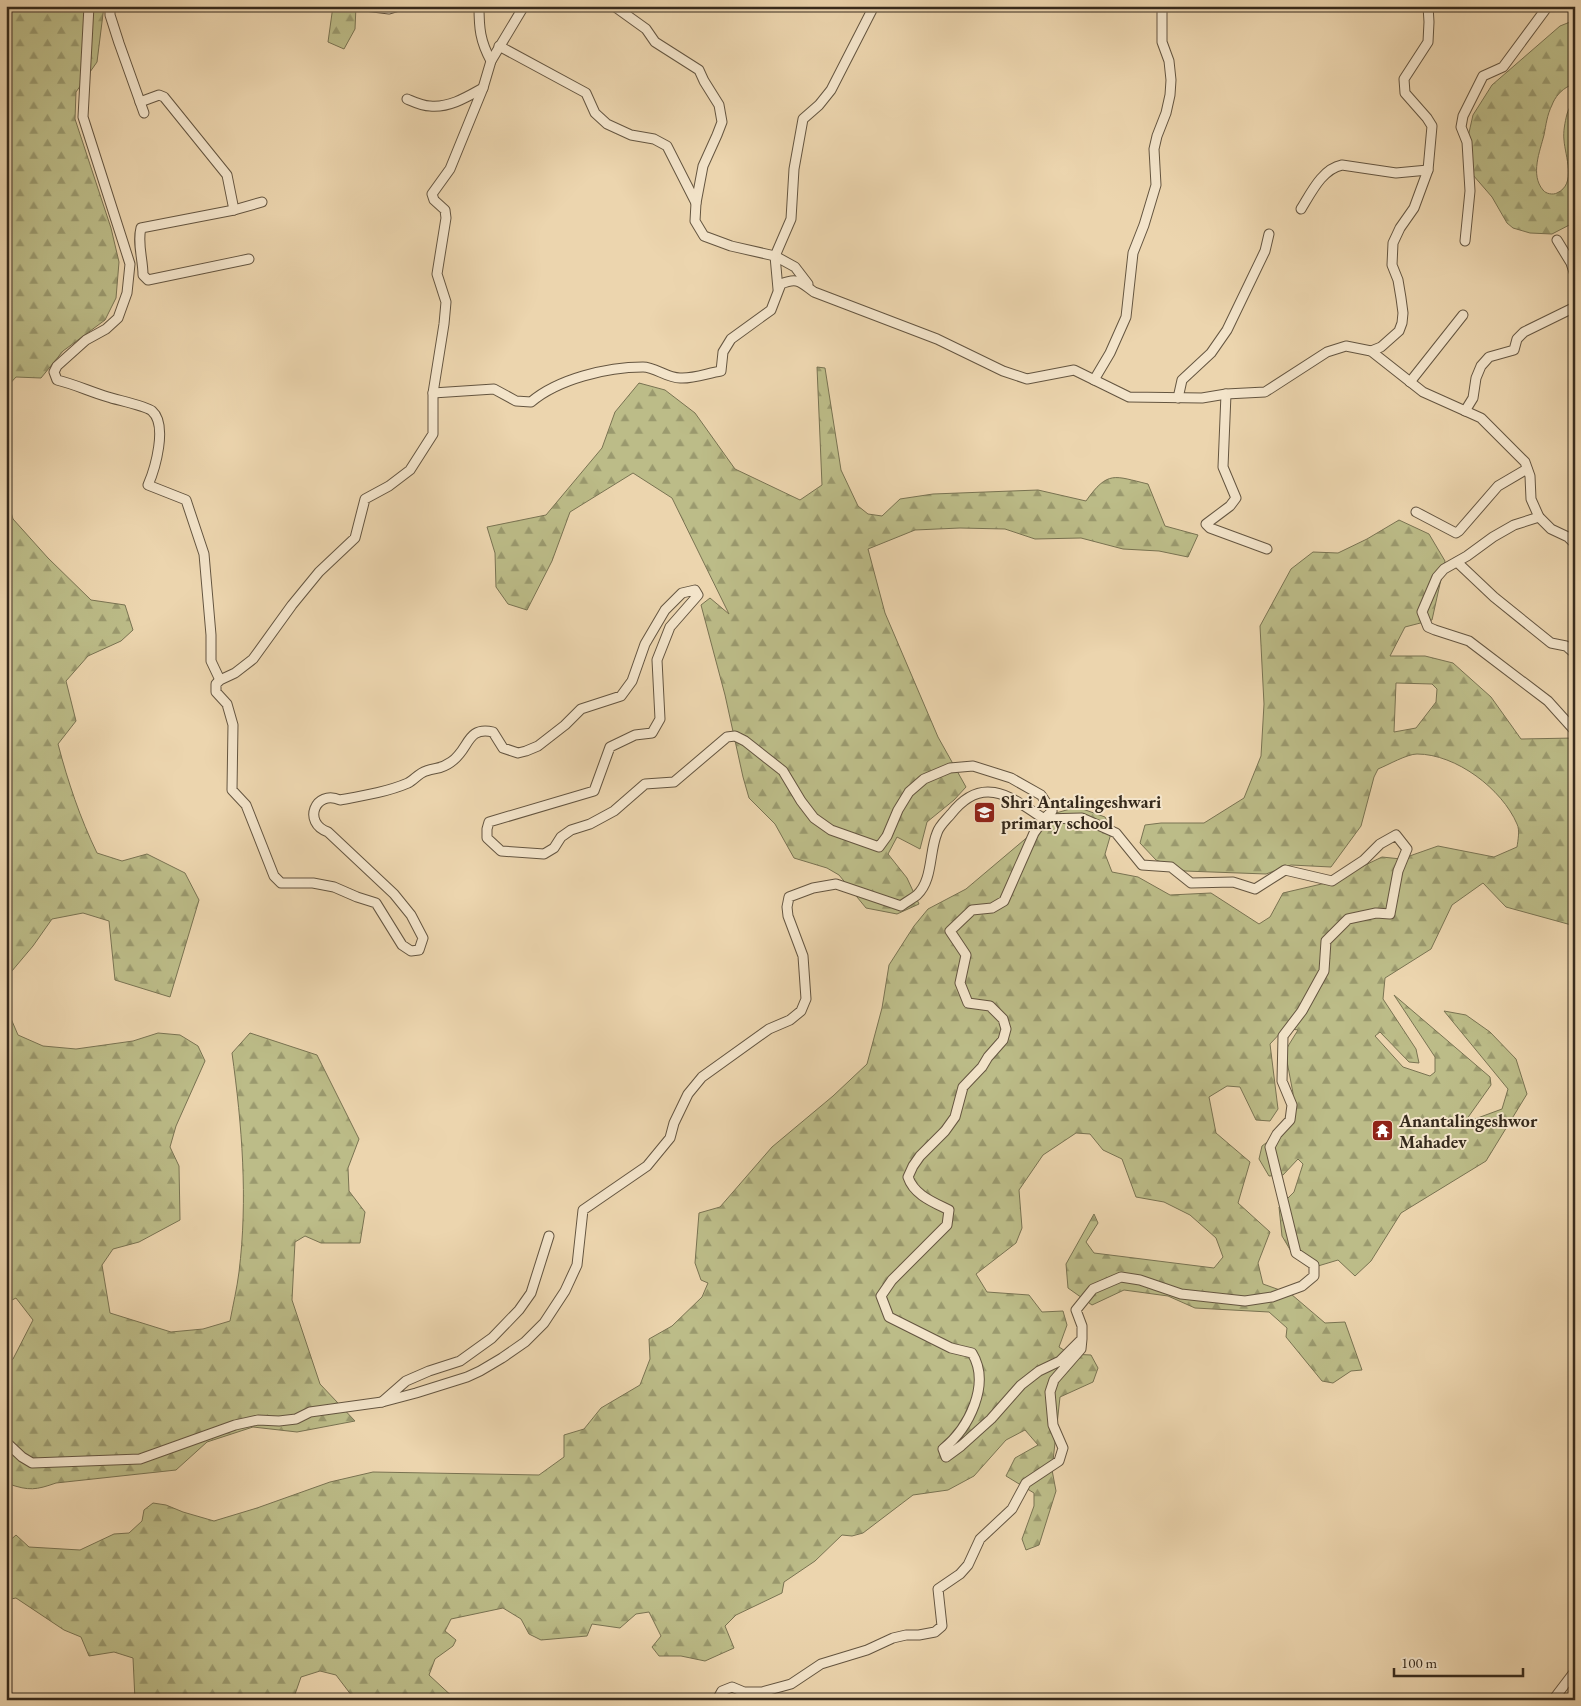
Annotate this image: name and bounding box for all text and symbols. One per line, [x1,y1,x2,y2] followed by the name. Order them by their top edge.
[1001,790,1162,834] place label: Shri Antalingeshwari primary school
[973,800,997,824] school or university icon: Shri Antalingeshwari primary school
[1398,1109,1538,1153] place label: Anantalingeshwor Mahadev
[1371,1119,1395,1143] temple icon: Anantalingeshwor Mahadev
[1394,1646,1522,1678] scale bar
[1401,1653,1438,1672] text: 100 m

